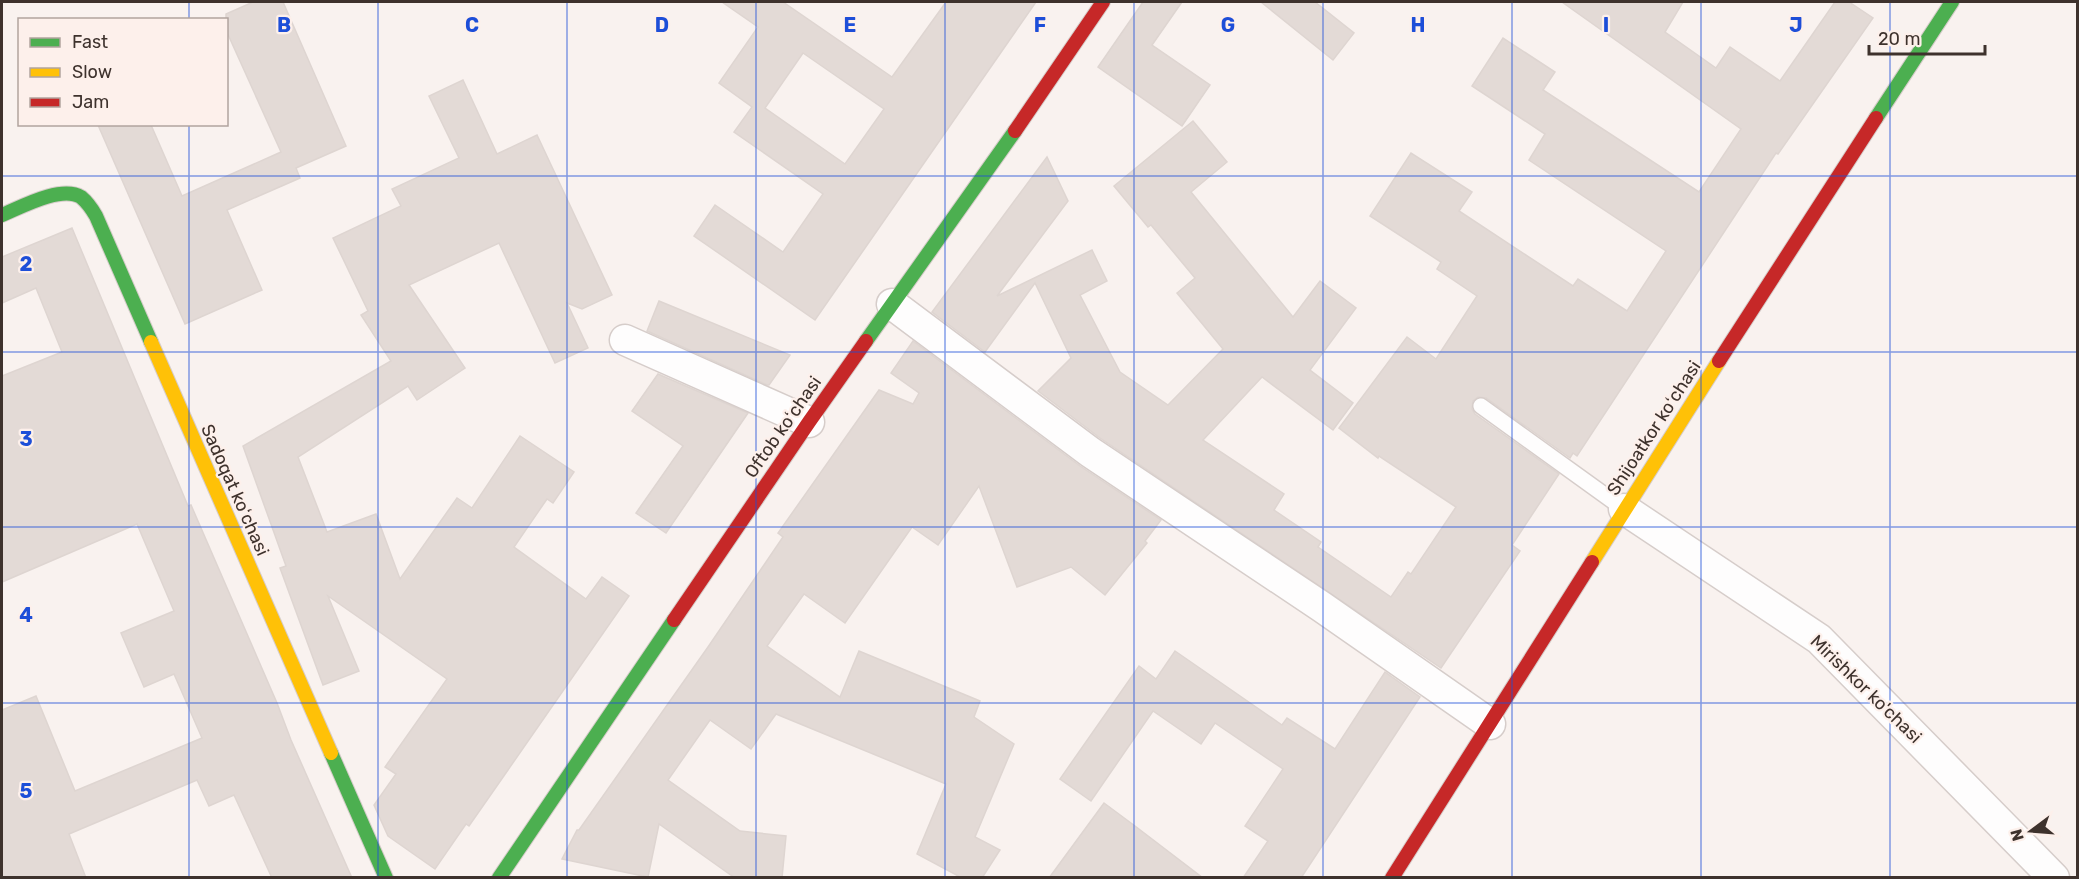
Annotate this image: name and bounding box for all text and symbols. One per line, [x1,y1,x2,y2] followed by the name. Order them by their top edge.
[277,13,291,37] text: B
[465,13,479,37] text: C
[655,13,669,37] text: D
[844,13,856,37] text: E
[1034,13,1046,37] text: F
[1221,13,1235,37] text: G
[1411,13,1425,37] text: H
[1603,13,1609,37] text: I
[1789,13,1803,37] text: J
[18,18,228,126] legend
[1869,18,1984,56] scale bar
[1878,28,1920,50] text: 20 m
[72,31,108,53] text: Fast
[72,61,112,83] text: Slow
[72,91,109,113] text: Jam
[20,252,33,276] text: 2
[1602,357,1706,499] street label: Shijoatkor koʻchasi
[740,372,826,482] street label: Oftob koʻchasi
[196,421,274,559] street label: Sadoqat koʻchasi
[19,427,33,451] text: 3
[19,603,33,627] text: 4
[1806,630,1926,748] street label: Mirishkor ko'chasi
[20,779,33,803] text: 5
[2001,801,2061,861] north arrow
[2006,827,2028,843] text: N

